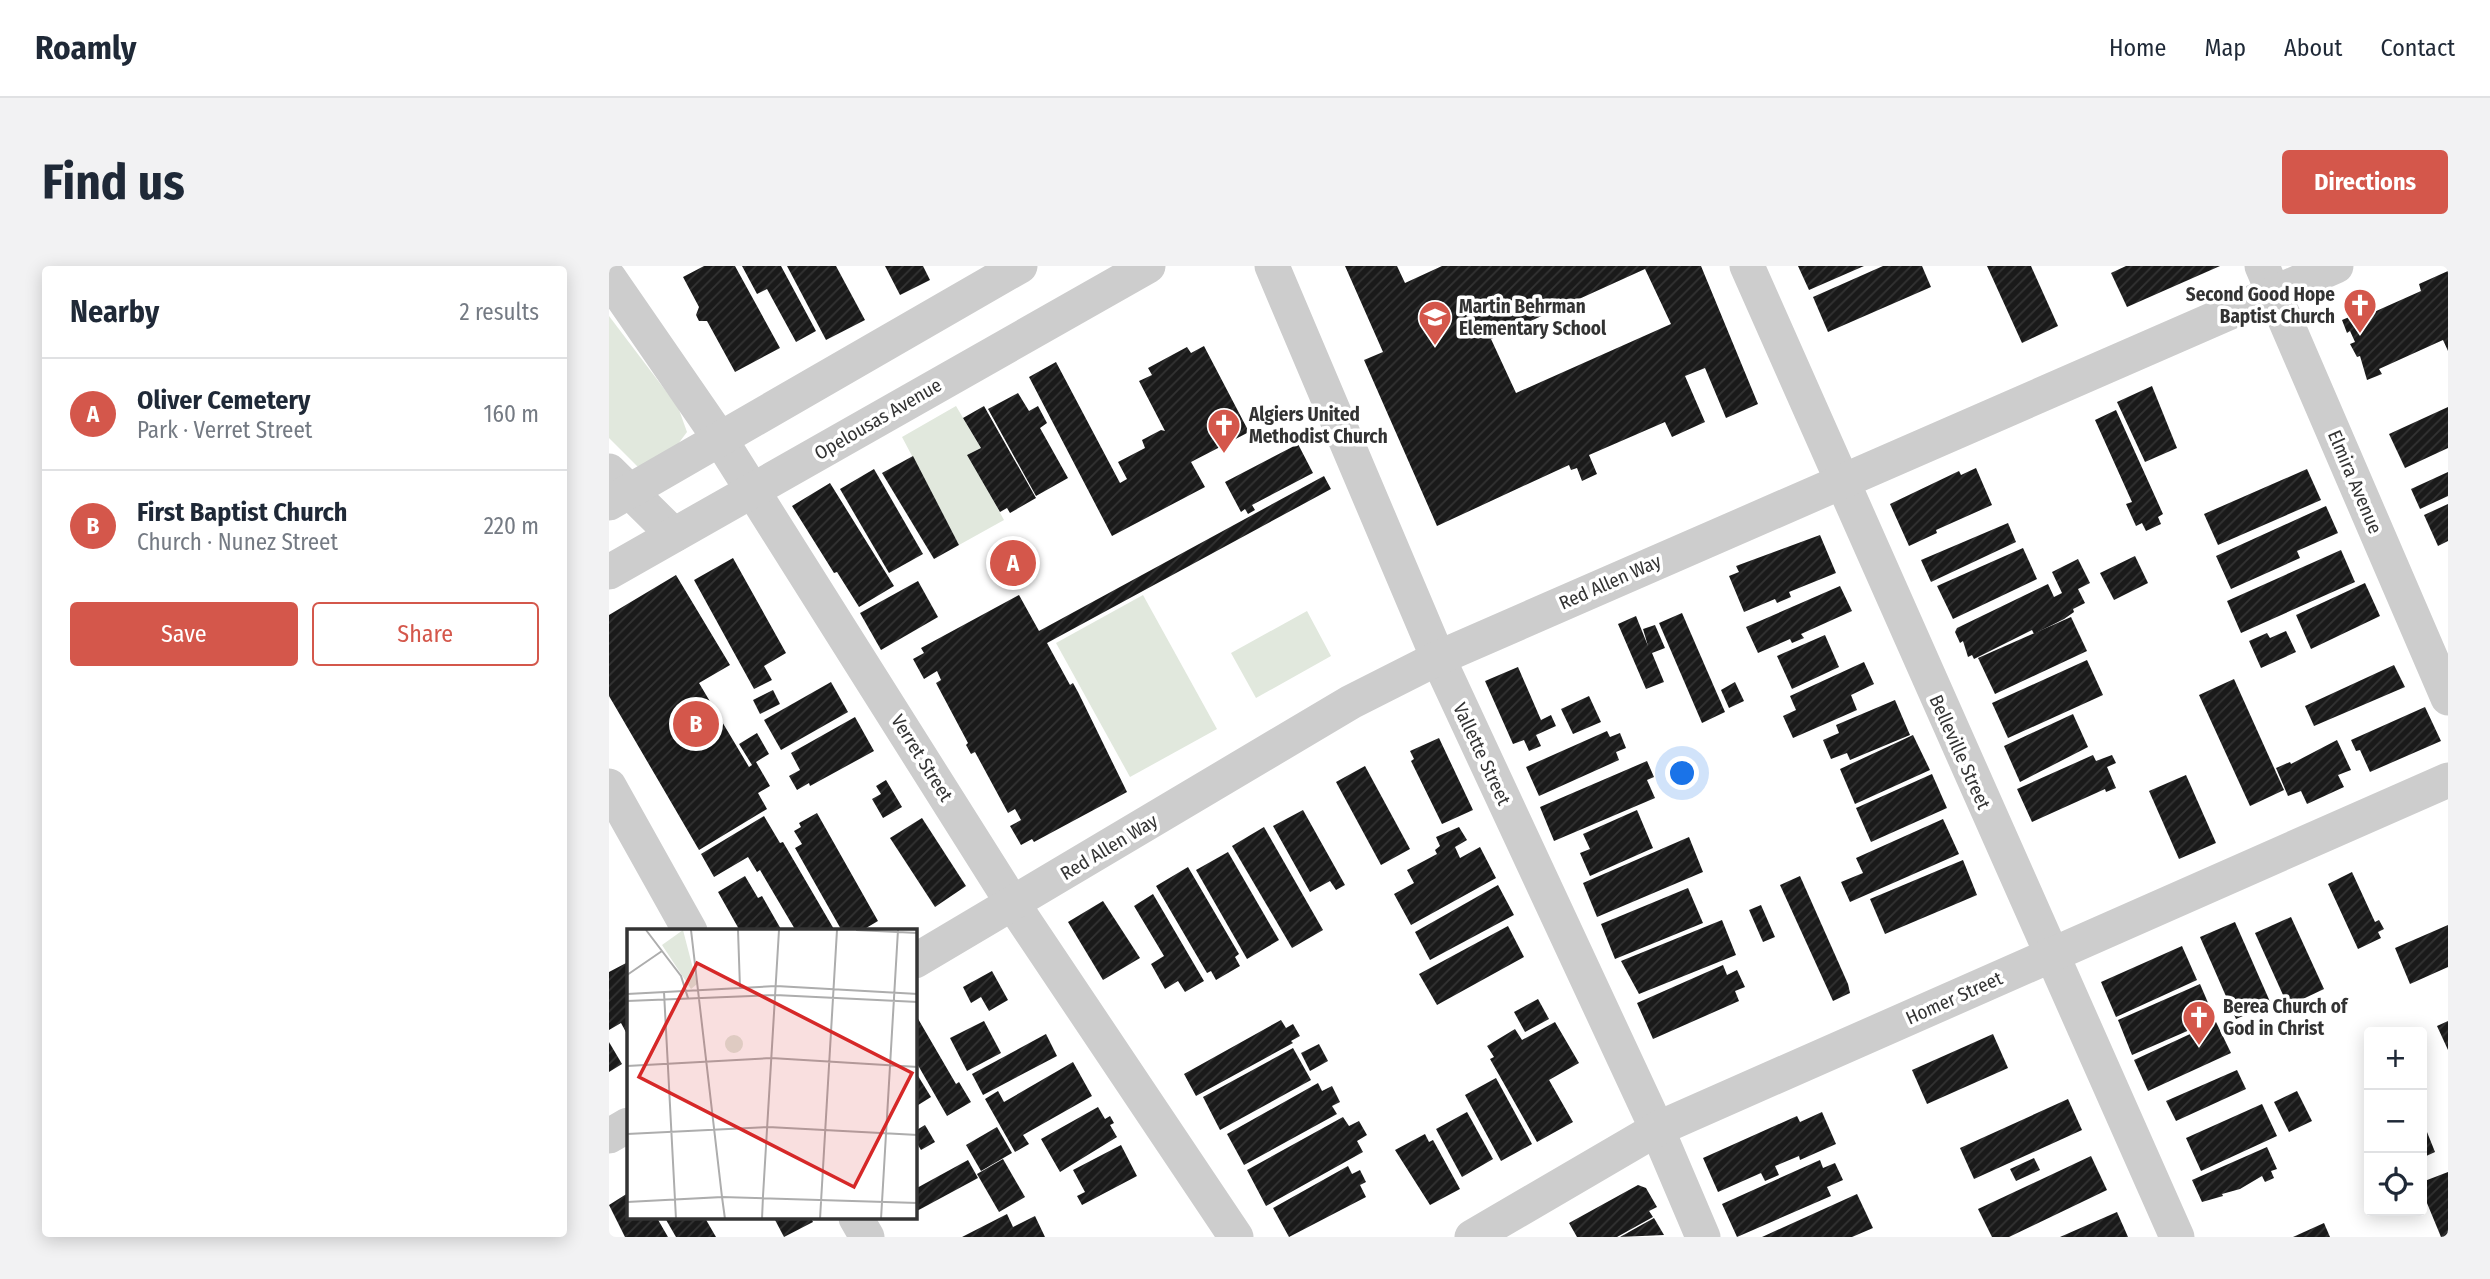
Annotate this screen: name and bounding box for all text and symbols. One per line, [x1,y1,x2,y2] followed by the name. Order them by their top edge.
[35,28,136,68] text: Roamly
[2109,34,2166,62] text: Home
[2204,34,2246,62] text: Map
[2284,34,2342,62] text: About
[2380,34,2455,62] text: Contact
[2282,150,2448,214] button: Directions
[42,153,185,212] text: Find us
[2186,283,2335,328] place label: Second Good Hope Baptist Church
[2341,286,2379,335] church icon: Second Good Hope Baptist Church
[70,294,159,330] text: Nearby
[1459,295,1607,340] place label: Martin Behrman Elementary School
[459,298,539,326] text: 2 results
[1416,298,1454,347] school or university icon: Martin Behrman Elementary School
[810,373,946,465] street label: Opelousas Avenue
[137,385,310,416] text: Oliver Cemetery
[87,400,99,428] text: A
[484,400,539,428] text: 160 m
[1248,403,1388,448] place label: Algiers United Methodist Church
[1205,406,1243,455] church icon: Algiers United Methodist Church
[137,416,312,444] text: Park · Verret Street
[2323,427,2387,537] street label: Elmira Avenue
[137,497,347,528] text: First Baptist Church
[87,512,99,540] text: B
[484,512,539,540] text: 220 m
[137,528,338,556] text: Church · Nunez Street
[990,537,1036,589] pin: A
[1556,549,1665,615] street label: Red Allen Way
[70,602,298,666] button: Save
[312,602,539,666] button: Share
[1925,691,1996,813] street label: Belleville Street
[673,698,719,750] pin: B
[1448,699,1516,809] street label: Vallette Street
[886,710,958,806] street label: Verret Street
[1665,756,1699,790] your location
[1056,809,1162,885] street label: Red Allen Way
[627,929,917,1220] inset map
[1902,966,2007,1030] street label: Homer Street
[2223,995,2349,1040] place label: Berea Church of God in Christ
[2180,998,2218,1047] church icon: Berea Church of God in Christ
[2364,1027,2427,1216] map controls
[2364,1027,2427,1090] button: +
[2364,1090,2427,1153] button: −
[2364,1153,2427,1216] button: locate

